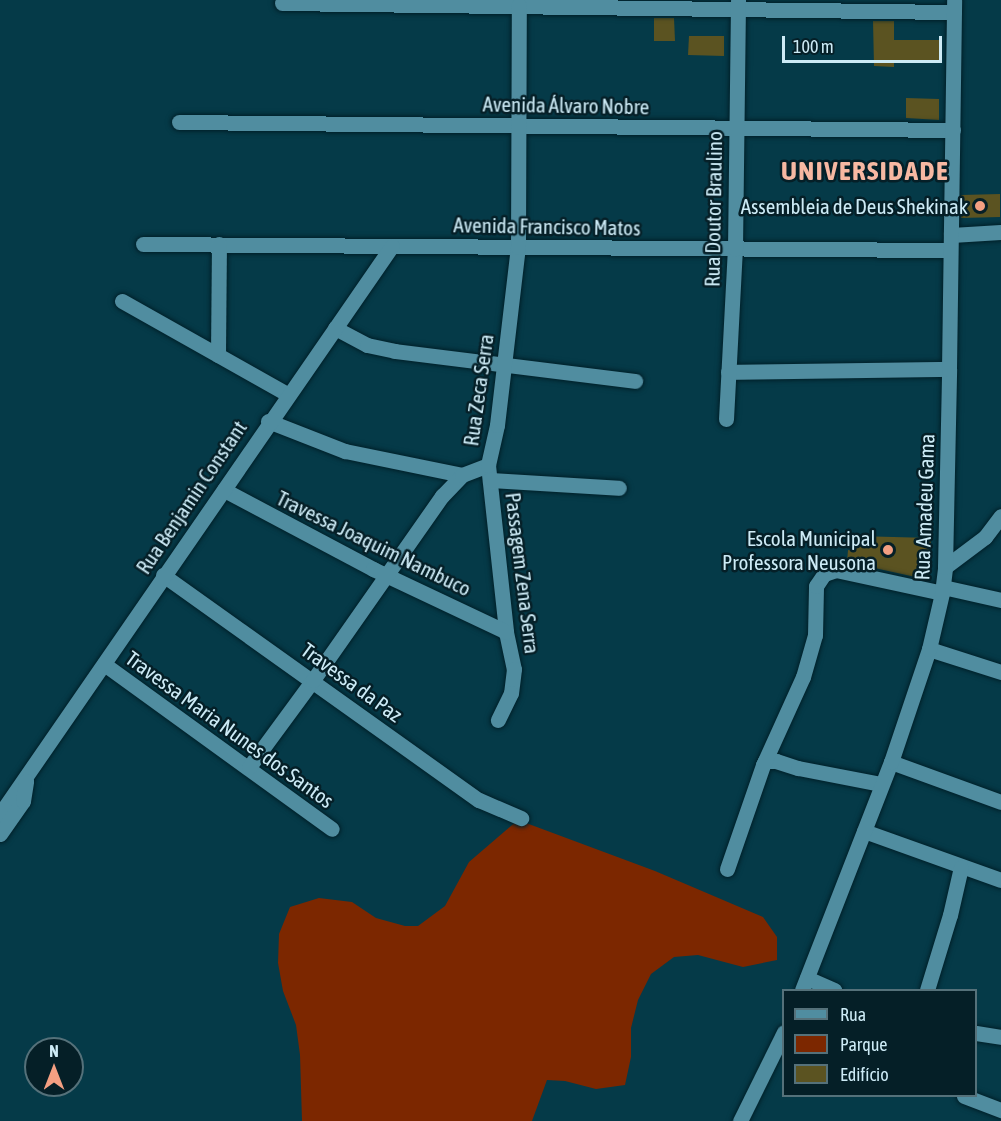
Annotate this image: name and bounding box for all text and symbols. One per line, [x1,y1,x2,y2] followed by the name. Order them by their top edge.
[785,24,946,62] scale bar
[793,36,834,57] text: 100 m
[482,91,650,119] street label: Avenida Álvaro Nobre
[699,131,727,287] street label: Rua Doutor Braulino
[781,155,949,187] district label: UNIVERSIDADE
[741,193,968,219] place label: Assembleia de Deus Shekinak
[973,199,987,213] marker: Assembleia de Deus Shekinak
[453,212,641,240] street label: Avenida Francisco Matos
[458,332,498,448] street label: Rua Zeca Serra
[130,416,252,578] street label: Rua Benjamin Constant
[909,433,939,581] street label: Rua Amadeu Gama
[273,485,475,601] street label: Travessa Joaquim Nambuco
[501,491,545,655] street label: Passagem Zena Serra
[722,525,876,575] place label: Escola Municipal Professora Neusona
[881,543,895,557] marker: Escola Municipal Professora Neusona
[297,637,407,727] street label: Travessa da Paz
[121,645,339,813] street label: Travessa Maria Nunes dos Santos
[782,989,977,1097] legend
[840,1004,866,1025] text: Rua
[840,1034,888,1055] text: Parque
[24,1037,84,1097] north arrow
[49,1042,59,1060] text: N
[840,1064,889,1085] text: Edifício

